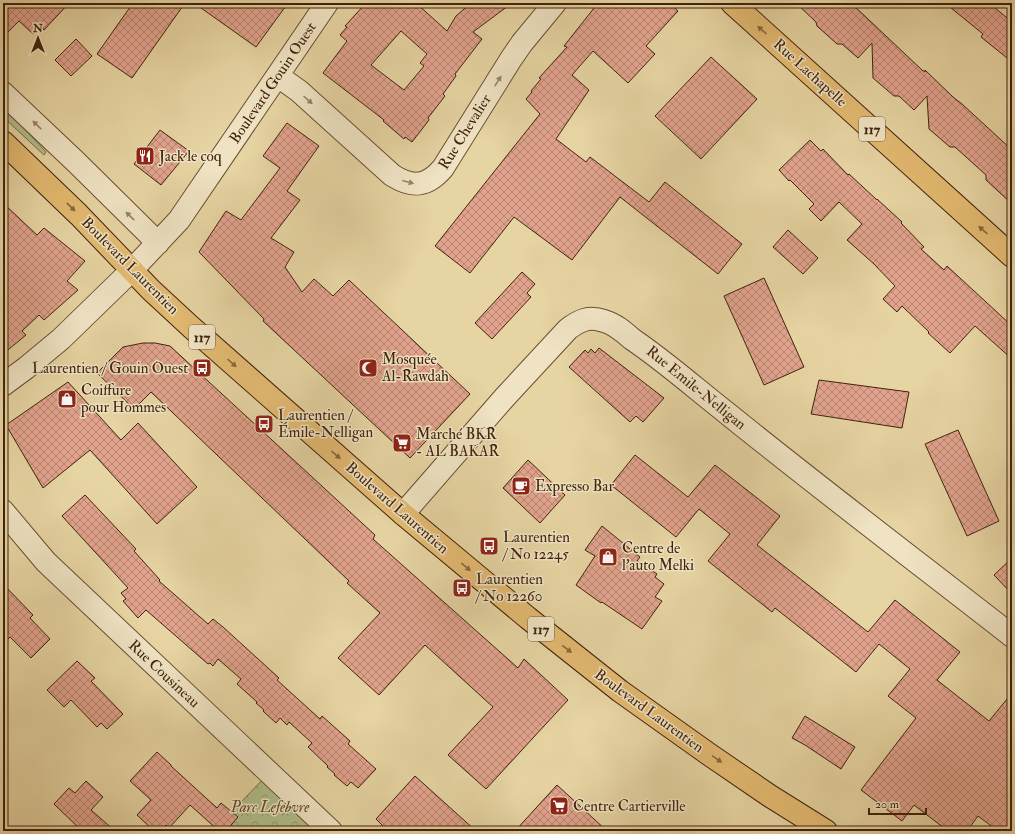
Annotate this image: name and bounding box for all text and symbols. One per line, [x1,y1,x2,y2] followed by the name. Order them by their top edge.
[18,18,58,58] north arrow
[225,19,321,147] street label: Boulevard Gouin Ouest
[32,22,44,35] text: N
[757,25,767,35] one-way arrow
[769,35,851,112] street label: Rue Lachapelle
[494,75,501,87] one-way arrow
[434,91,496,173] street label: Rue Chevalier
[303,95,314,104] one-way arrow
[859,117,885,141] road number: 117
[32,120,42,130] one-way arrow
[134,145,156,167] restaurant icon: Jack le coq
[158,147,222,167] place label: Jack le coq
[402,179,414,185] one-way arrow
[66,202,76,212] one-way arrow
[125,211,135,220] one-way arrow
[77,213,183,319] street label: Boulevard Laurentien
[978,225,988,234] one-way arrow
[189,325,215,349] road number: 117
[642,342,750,434] street label: Rue Emile-Nelligan
[381,350,449,386] place label: Mosquée Al-Rawdah
[191,357,213,379] bus stop icon: Laurentien / Gouin Ouest
[357,357,379,379] mosque icon: Mosquée Al-Rawdah
[227,358,237,368] one-way arrow
[32,359,188,378] place label: Laurentien / Gouin Ouest
[80,381,166,418] place label: Coiffure pour Hommes
[56,388,78,410] shop icon: Coiffure pour Hommes
[278,406,373,442] place label: Laurentien / Émile-Nelligan
[253,413,275,435] bus stop icon: Laurentien / Émile-Nelligan
[416,425,500,461] place label: Marché BKR - AL BAKAR
[391,432,413,454] supermarket icon: Marché BKR - AL BAKAR
[331,450,340,459] one-way arrow
[342,458,453,558] street label: Boulevard Laurentien
[510,475,532,497] cafe icon: Expresso Bar
[535,477,614,497] place label: Expresso Bar
[502,528,570,564] place label: Laurentien / No 12245
[478,535,500,557] bus stop icon: Laurentien / No 12245
[622,539,694,575] place label: Centre de l'auto Melki
[597,546,619,568] shop icon: Centre de l'auto Melki
[461,563,471,572] one-way arrow
[475,570,543,606] place label: Laurentien / No 12260
[451,577,473,599] bus stop icon: Laurentien / No 12260
[528,617,554,641] road number: 117
[124,636,204,712] street label: Rue Cousineau
[561,645,572,654] one-way arrow
[591,665,708,757] street label: Boulevard Laurentien
[711,756,722,763] one-way arrow
[869,790,926,816] scale bar
[548,795,570,817] supermarket icon: Centre Cartierville
[573,797,686,816] place label: Centre Cartierville
[875,797,900,812] text: 20 m
[230,798,310,817] park label: Parc Lefebvre

